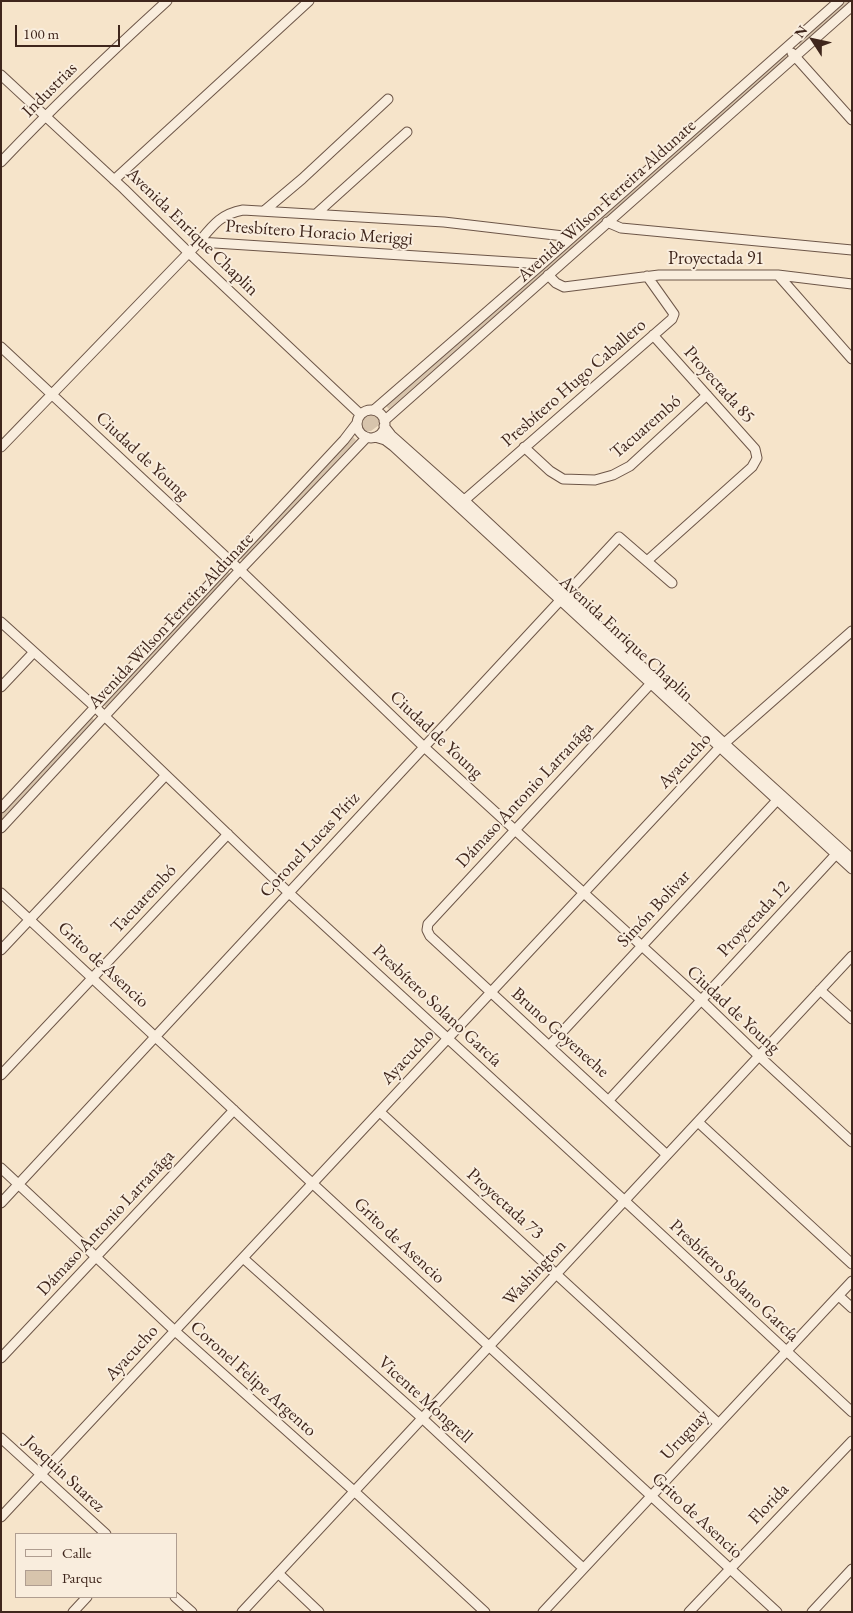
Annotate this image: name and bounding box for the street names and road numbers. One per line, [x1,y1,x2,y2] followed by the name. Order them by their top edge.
[18,58,82,122] street label: Industrias
[513,115,701,287] street label: Avenida Wilson Ferreira Aldunate
[121,163,263,301] street label: Avenida Enrique Chaplin
[224,216,414,250] street label: Presbítero Horacio Meriggi
[668,248,764,270] street label: Proyectada 91
[497,314,651,452] street label: Presbítero Hugo Caballero
[679,342,759,428] street label: Proyectada 85
[606,390,686,464] street label: Tacuarembó
[91,407,193,505] street label: Ciudad de Young
[84,529,258,713] street label: Avenida Wilson Ferreira Aldunate
[554,571,698,707] street label: Avenida Enrique Chaplin
[385,686,487,784] street label: Ciudad de Young
[452,717,598,873] street label: Dámaso Antonio Larranãga
[654,729,716,793] street label: Ayacucho
[256,788,364,902] street label: Coronel Lucas Píriz
[107,860,181,938] street label: Tacuarembó
[613,866,695,952] street label: Simón Bolivar
[713,877,795,961] street label: Proyectada 12
[53,917,153,1013] street label: Grito de Asencio
[368,940,506,1072] street label: Presbítero Solano García
[682,961,784,1059] street label: Ciudad de Young
[507,983,613,1083] street label: Bruno Goyeneche
[377,1025,439,1089] street label: Ayacucho
[33,1145,179,1301] street label: Dámaso Antonio Larranãga
[462,1164,548,1244] street label: Proyectada 73
[349,1193,449,1289] street label: Grito de Asencio
[665,1215,803,1347] street label: Presbítero Solano García
[499,1235,571,1311] street label: Washington
[185,1316,321,1442] street label: Coronel Felipe Argento
[101,1321,163,1385] street label: Ayacucho
[373,1352,477,1448] street label: Vicente Mongrell
[656,1405,714,1465] street label: Uruguay
[19,1431,109,1517] street label: Joaquin Suarez
[647,1468,747,1564] street label: Grito de Asencio
[744,1479,794,1529] street label: Florida

